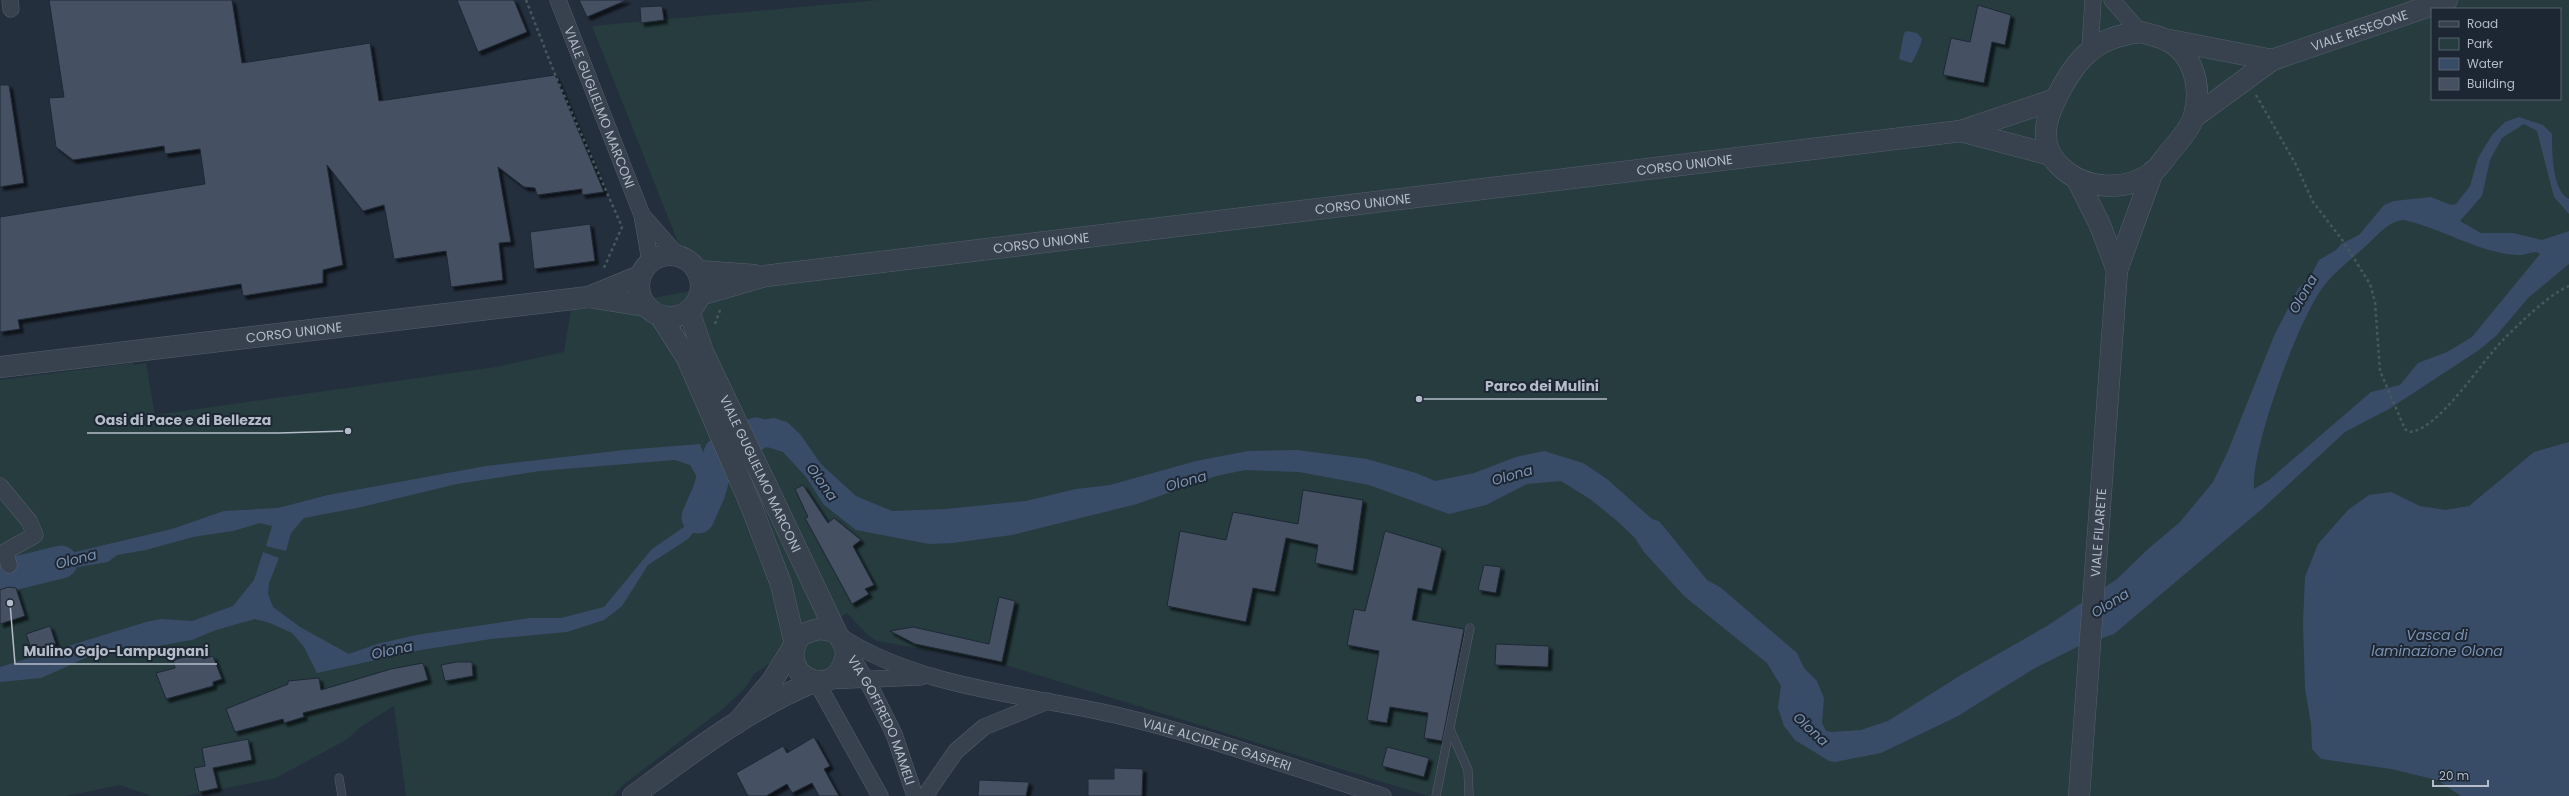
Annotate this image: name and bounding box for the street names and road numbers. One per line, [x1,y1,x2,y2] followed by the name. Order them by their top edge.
[2308,5,2411,56] street label: VIALE RESEGONE
[559,24,640,191] street label: VIALE GUGLIELMO MARCONI
[1635,150,1734,180] street label: CORSO UNIONE
[1314,189,1412,219] street label: CORSO UNIONE
[992,228,1090,258] street label: CORSO UNIONE
[245,317,343,348] street label: CORSO UNIONE
[715,392,806,556] street label: VIALE GUGLIELMO MARCONI
[2086,488,2111,578] street label: VIALE FILARETE
[843,652,920,788] street label: VIA GOFFREDO MAMELI
[1140,713,1294,776] street label: VIALE ALCIDE DE GASPERI

